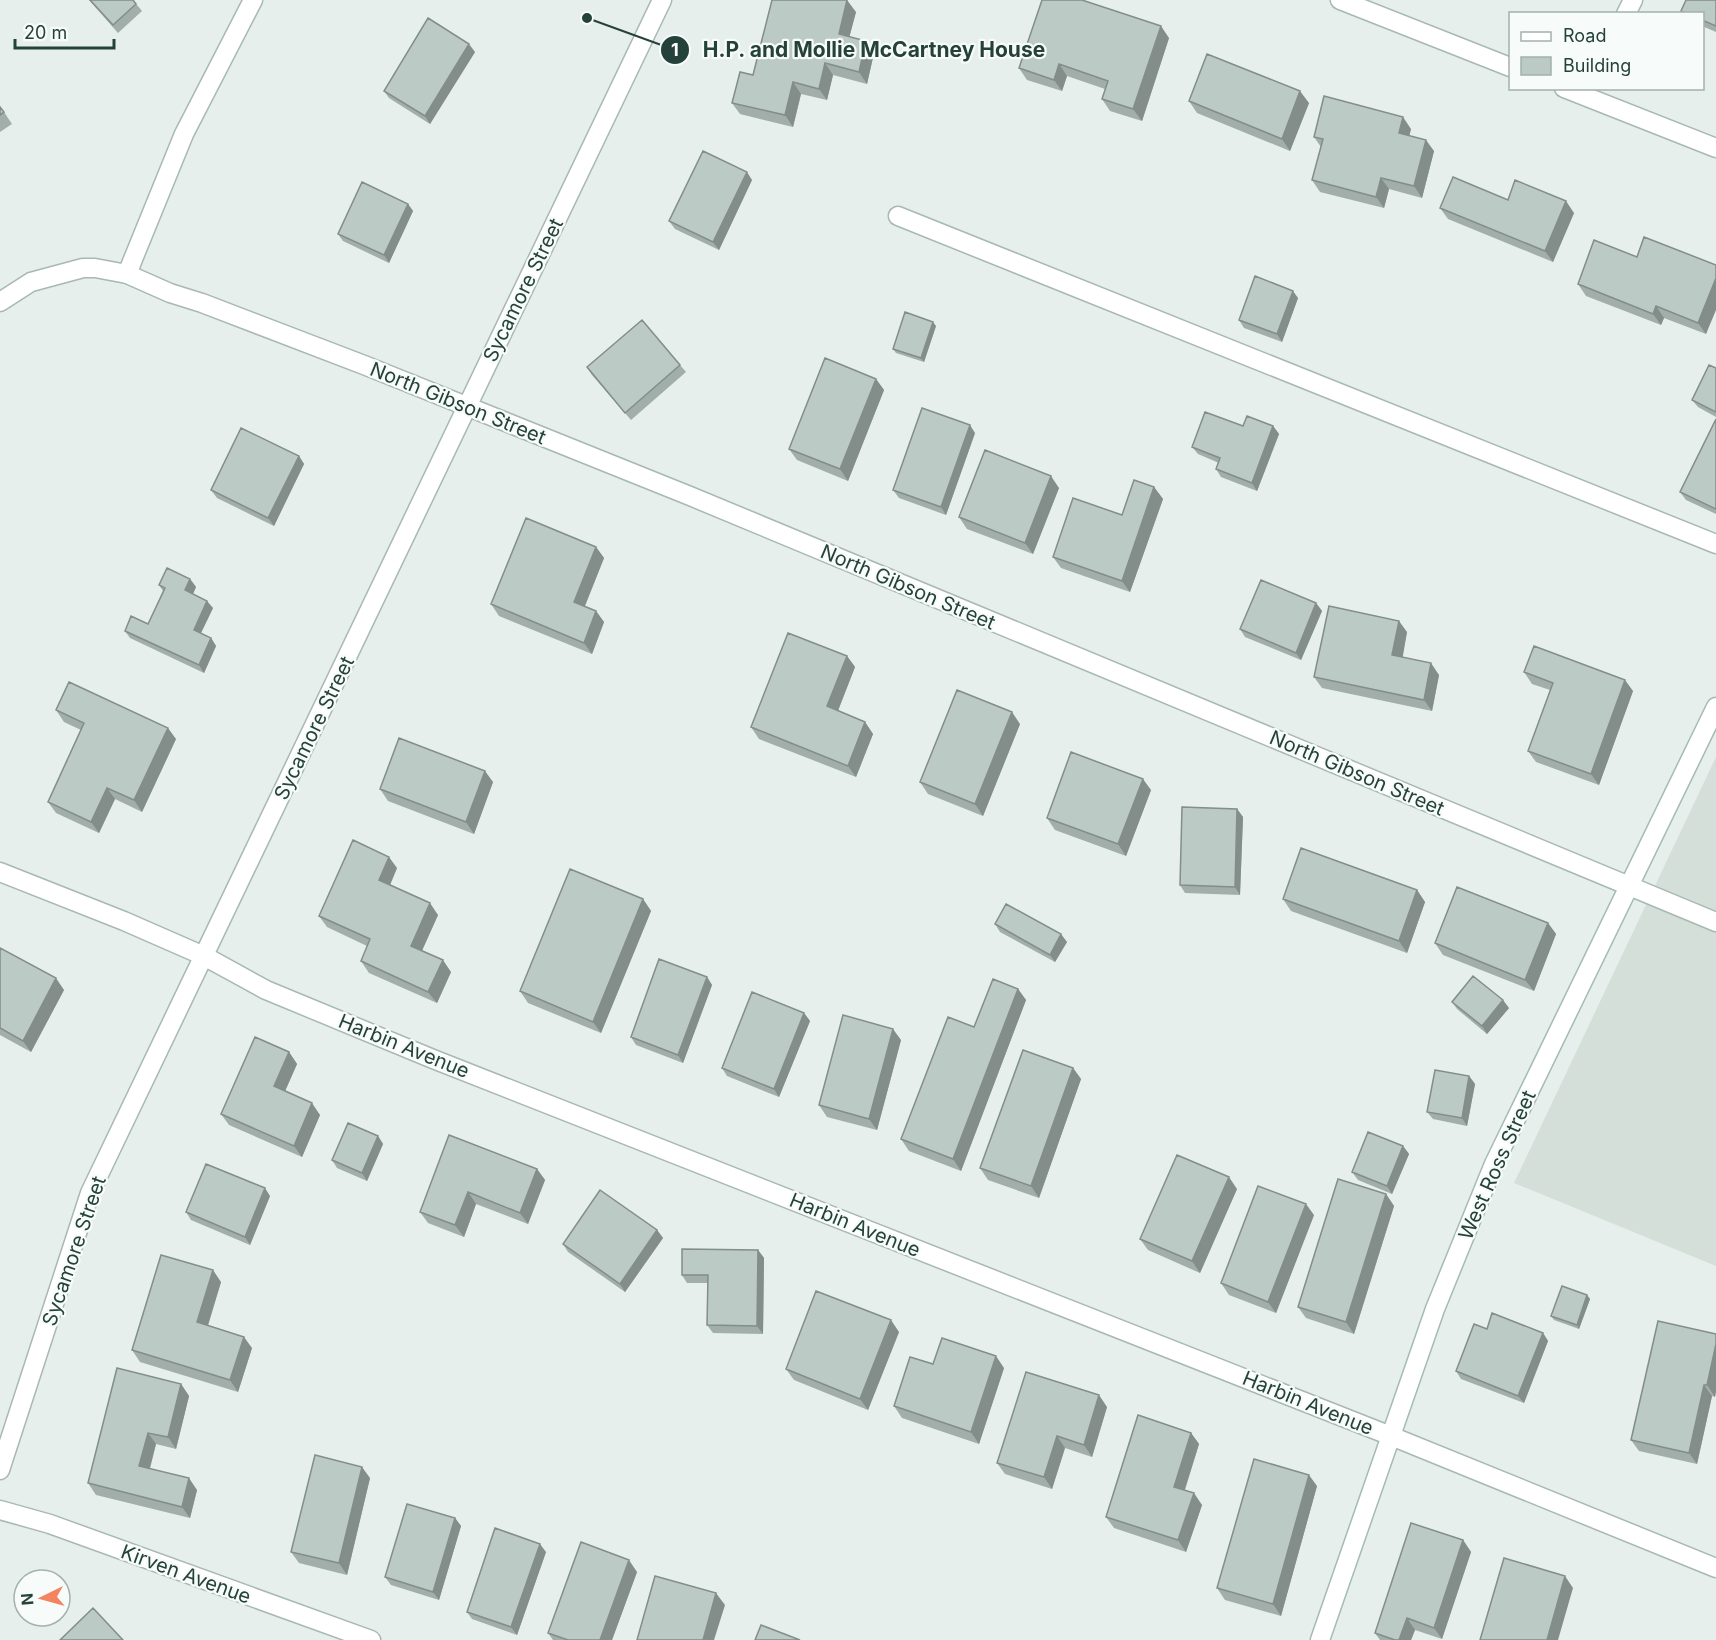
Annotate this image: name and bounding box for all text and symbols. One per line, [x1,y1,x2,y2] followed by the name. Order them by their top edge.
[15,12,114,50] scale bar
[1509,12,1704,90] legend
[24,22,67,43] text: 20 m
[1563,25,1606,46] text: Road
[660,30,1057,69] callout: H.P. and Mollie McCartney House
[703,37,1045,62] text: H.P. and Mollie McCartney House
[671,39,679,60] text: 1
[1563,55,1631,76] text: Building
[478,214,568,366] street label: Sycamore Street
[367,357,550,449] street label: North Gibson Street
[817,539,999,635] street label: North Gibson Street
[269,652,359,804] street label: Sycamore Street
[1266,725,1448,821] street label: North Gibson Street
[335,1009,473,1083] street label: Harbin Avenue
[1453,1086,1541,1243] street label: West Ross Street
[37,1172,111,1329] street label: Sycamore Street
[786,1188,924,1262] street label: Harbin Avenue
[1239,1366,1377,1440] street label: Harbin Avenue
[118,1539,254,1609] street label: Kirven Avenue
[12,1568,72,1628] north arrow
[17,1592,38,1606] text: N

